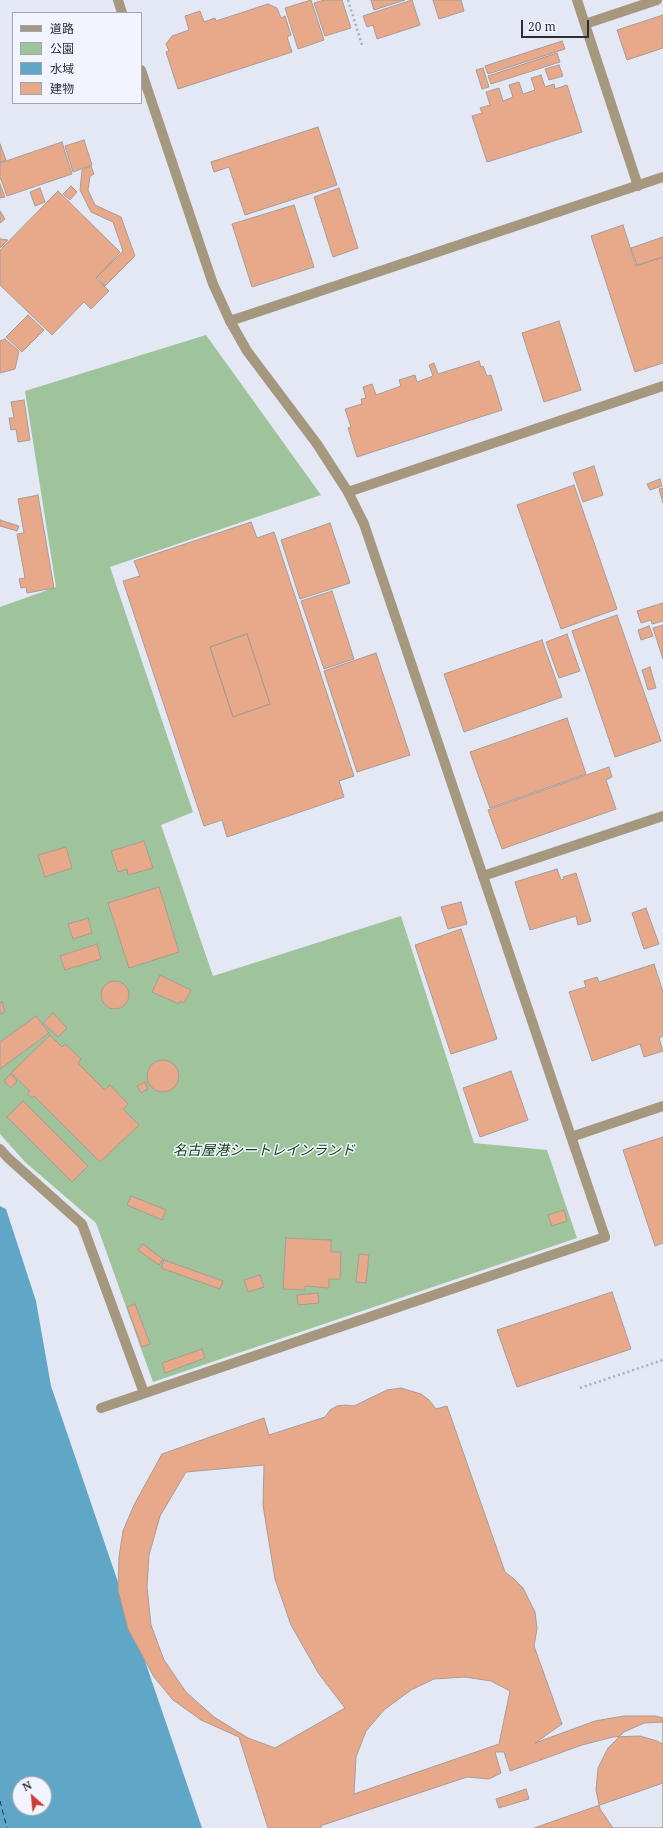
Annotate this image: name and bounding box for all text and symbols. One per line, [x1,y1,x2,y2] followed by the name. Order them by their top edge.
[12,12,142,104] legend
[523,12,591,38] scale bar
[528,18,556,35] text: 20 m
[50,20,74,37] text: 道路
[50,40,74,57] text: 公園
[50,60,74,77] text: 水域
[50,80,74,97] text: 建物
[173,1143,355,1159] park label: 名古屋港シートレインランド
[12,1776,52,1816] north arrow
[20,1777,34,1794] text: N

